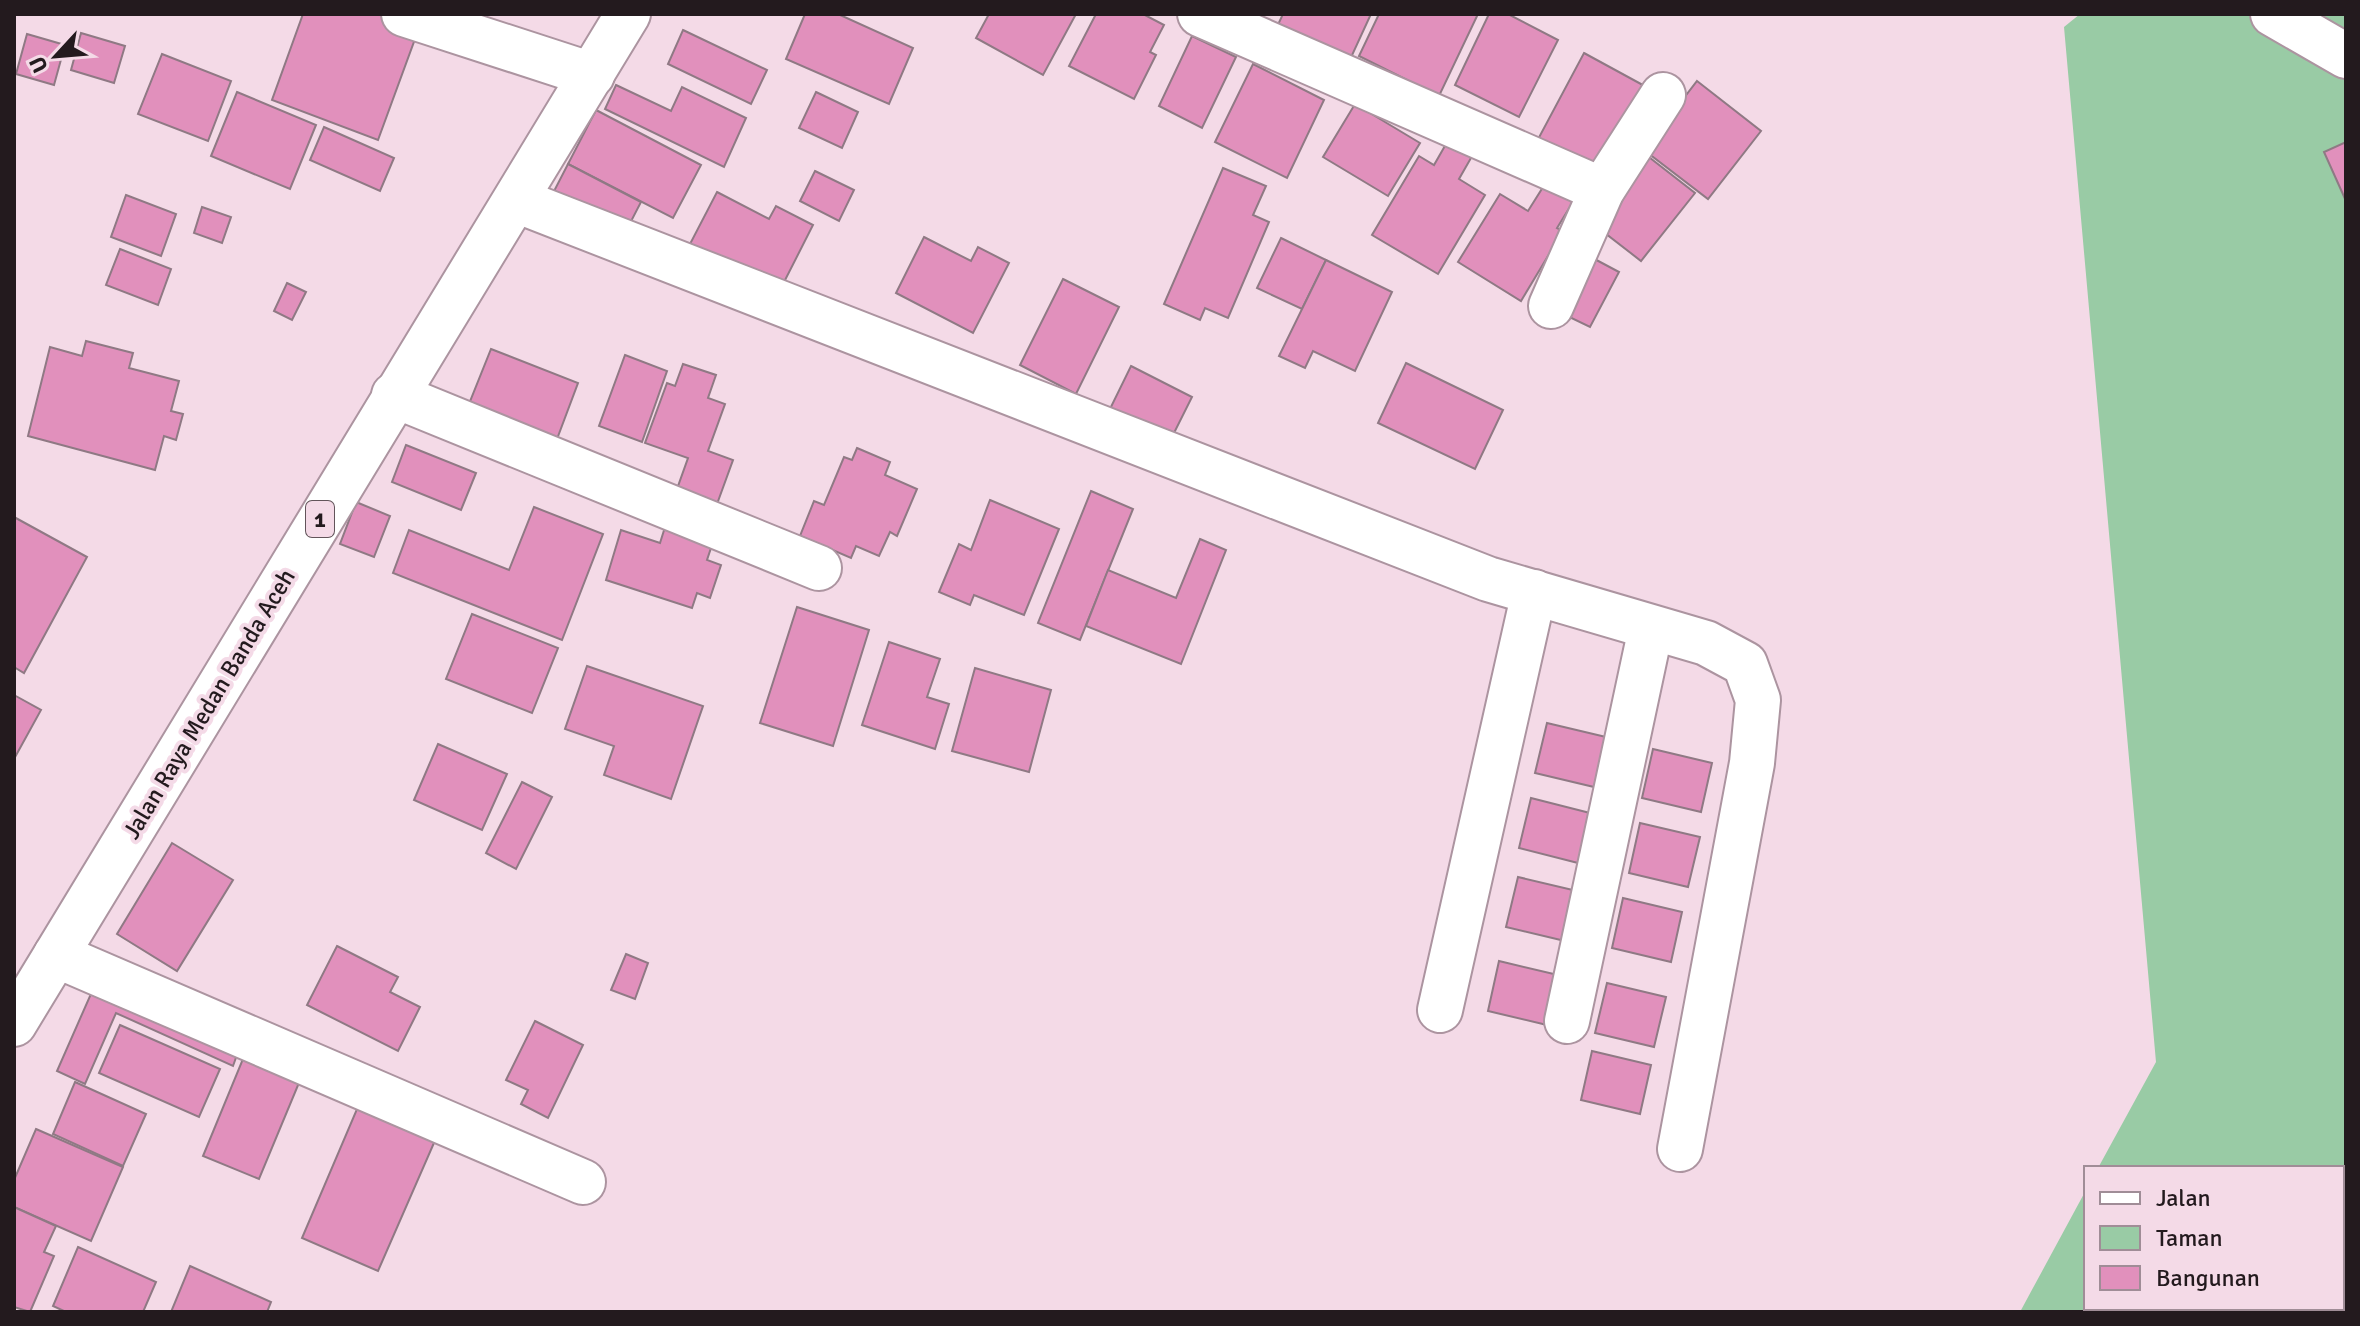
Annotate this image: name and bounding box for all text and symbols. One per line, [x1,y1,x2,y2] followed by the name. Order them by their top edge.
[16,16,96,96] north arrow
[23,52,54,77] text: U
[306,501,334,537] road number: 1
[116,564,302,844] street label: Jalan Raya Medan Banda Aceh
[2084,1166,2344,1310] legend
[2156,1183,2211,1213] text: Jalan
[2156,1223,2223,1253] text: Taman
[2156,1263,2260,1293] text: Bangunan

